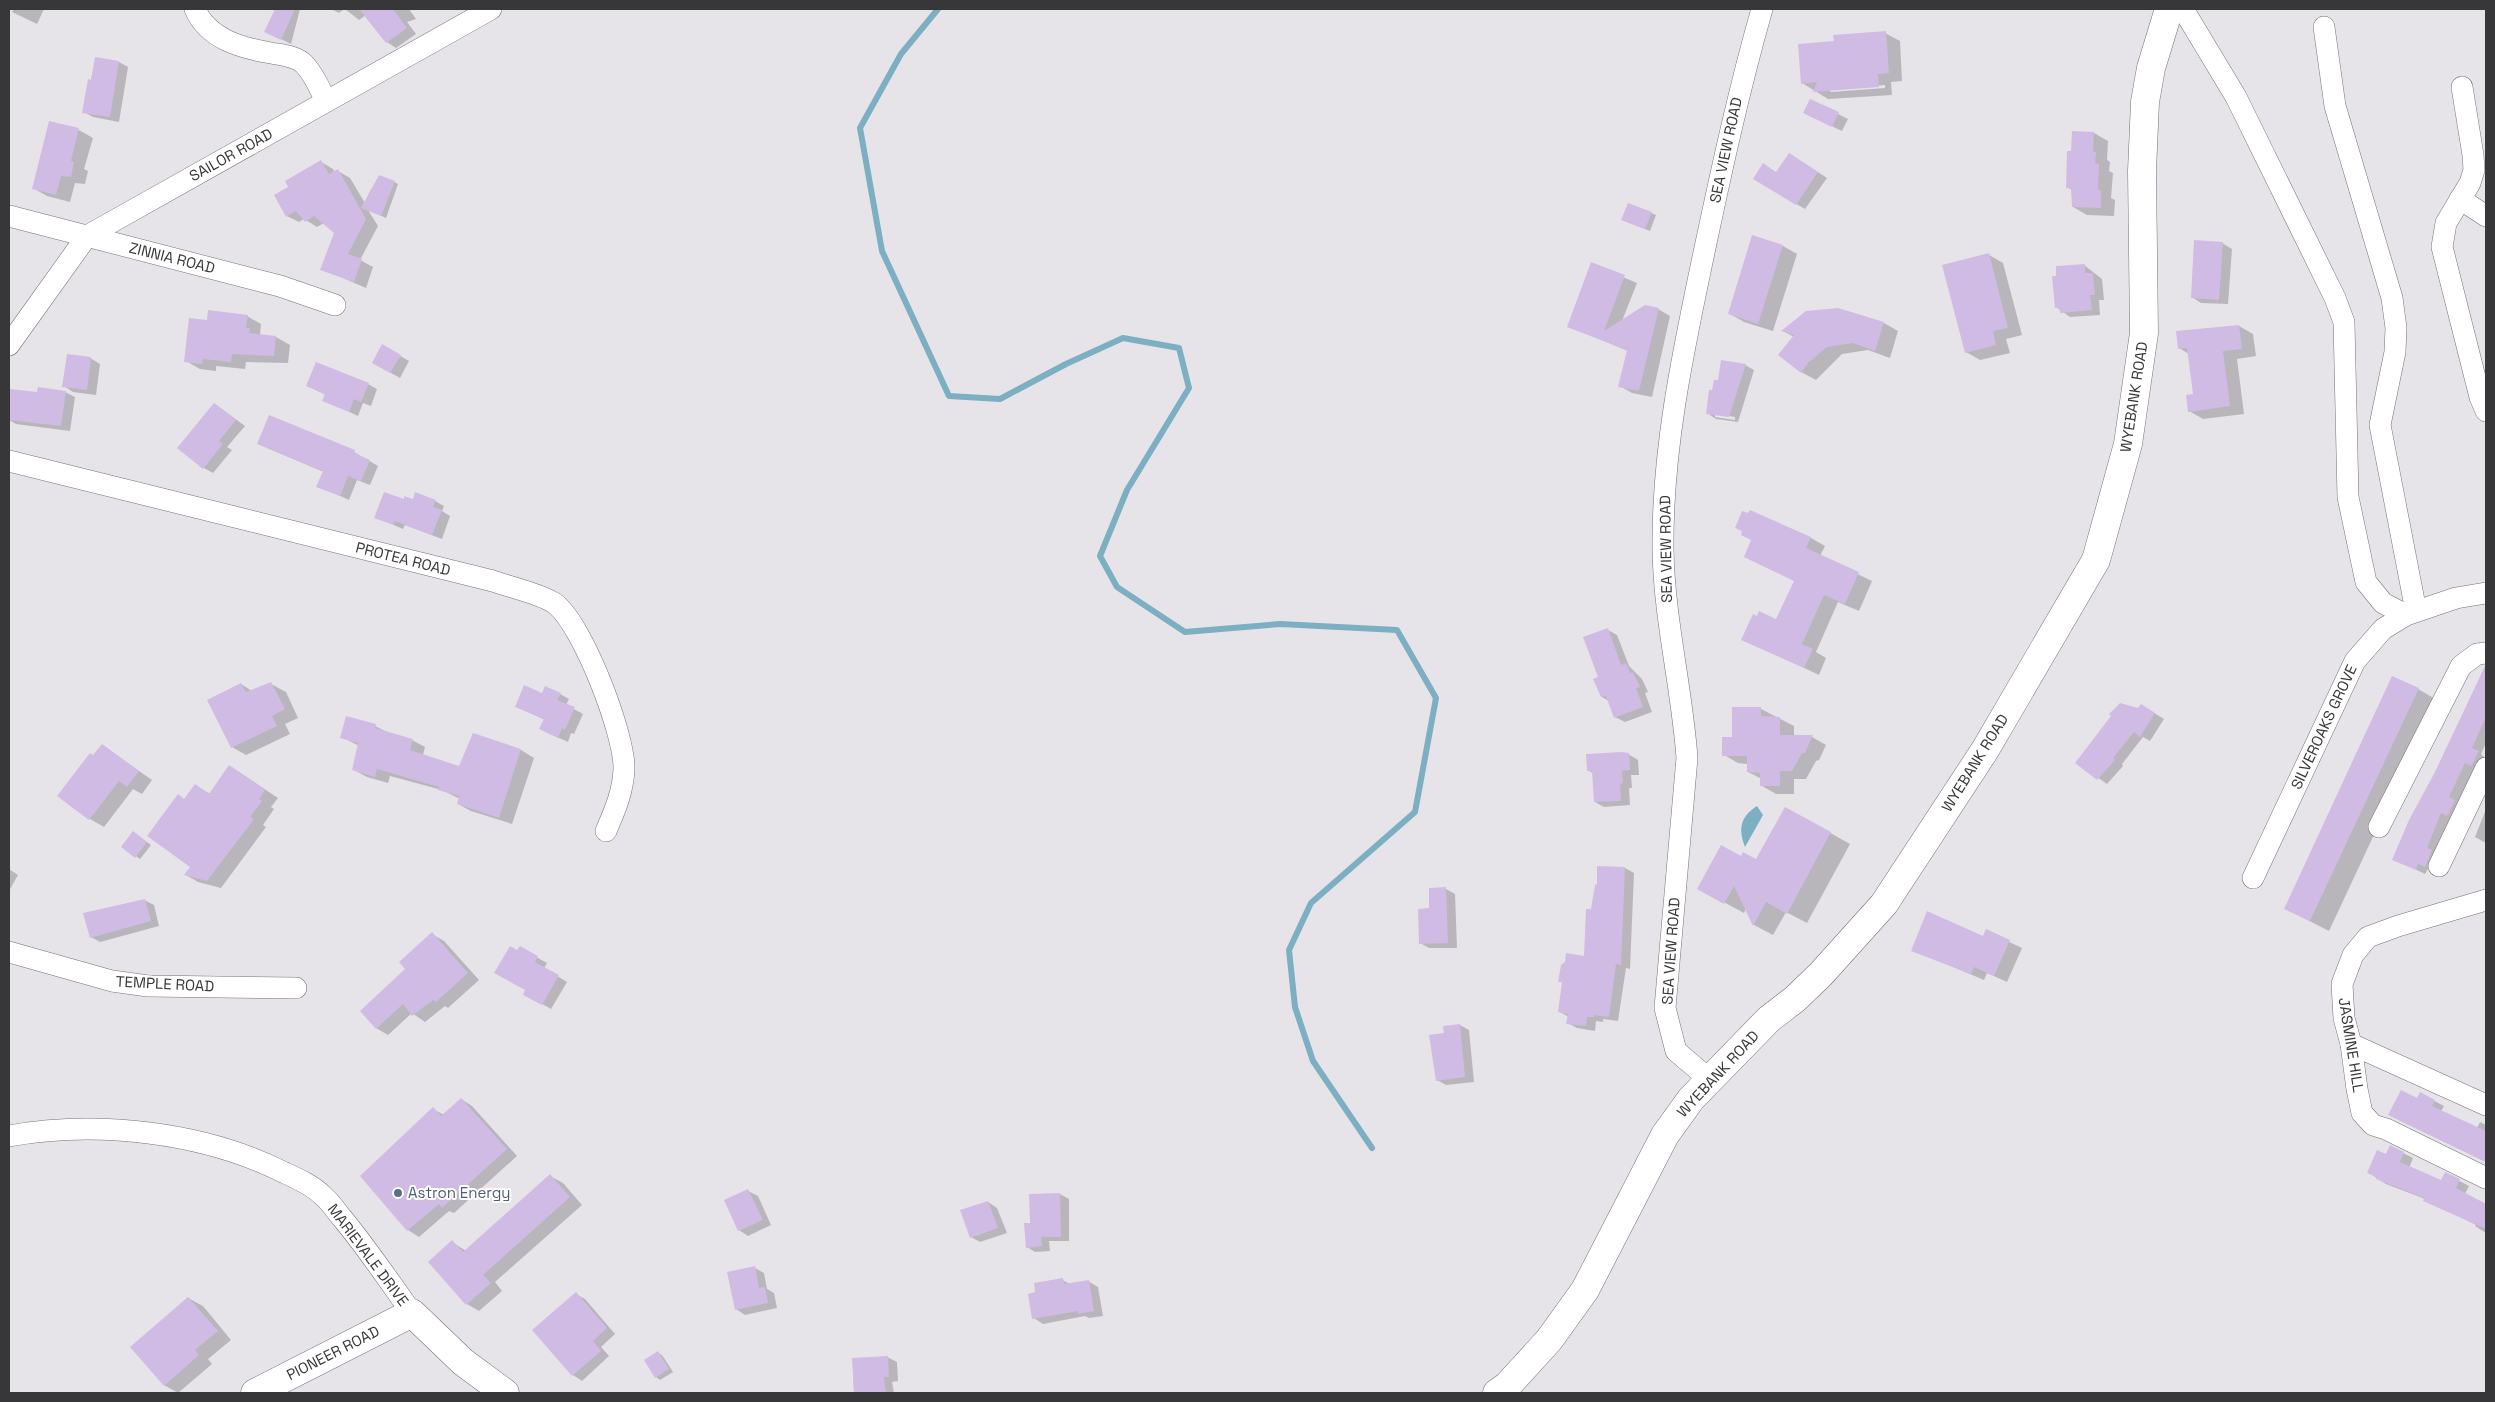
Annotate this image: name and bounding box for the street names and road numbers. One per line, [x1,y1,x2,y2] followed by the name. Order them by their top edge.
[1705,95,1746,204] street label: SEA VIEW ROAD
[186,124,276,185] street label: SAILOR ROAD
[127,238,217,277] street label: ZINNIA ROAD
[2115,340,2152,454] street label: WYEBANK ROAD
[1655,495,1676,603] street label: SEA VIEW ROAD
[354,538,453,579] street label: PROTEA ROAD
[2286,661,2361,792] street label: SILVEROAKS GROVE
[1937,710,2012,815] street label: WYEBANK ROAD
[1657,897,1684,1005] street label: SEA VIEW ROAD
[115,971,215,996] street label: TEMPLE ROAD
[2335,996,2368,1094] street label: JASMINE HILL
[1673,1026,1763,1121] street label: WYEBANK ROAD
[324,1200,413,1310] street label: MARIEVALE DRIVE
[283,1321,382,1384] street label: PIONEER ROAD

